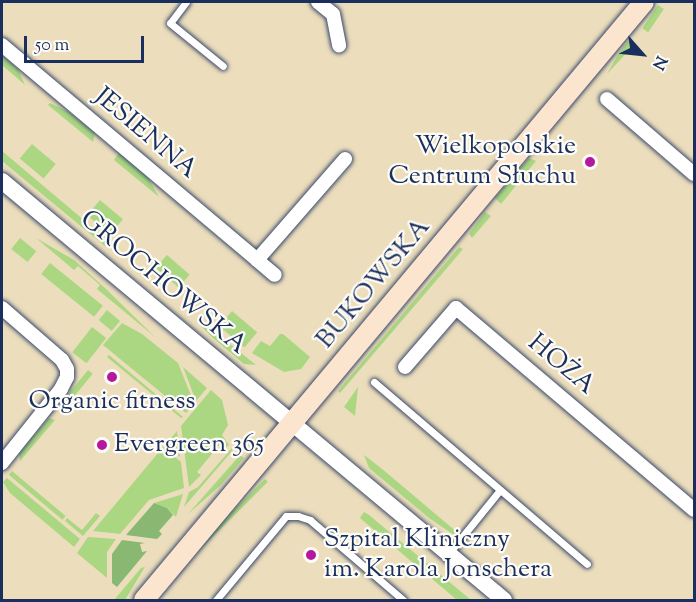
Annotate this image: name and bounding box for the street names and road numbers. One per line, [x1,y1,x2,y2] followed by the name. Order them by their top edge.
[87,82,203,186] street label: JESIENNA
[73,204,253,362] street label: GROCHOWSKA
[310,212,438,356] street label: BUKOWSKA
[521,328,601,402] street label: HOŻA

